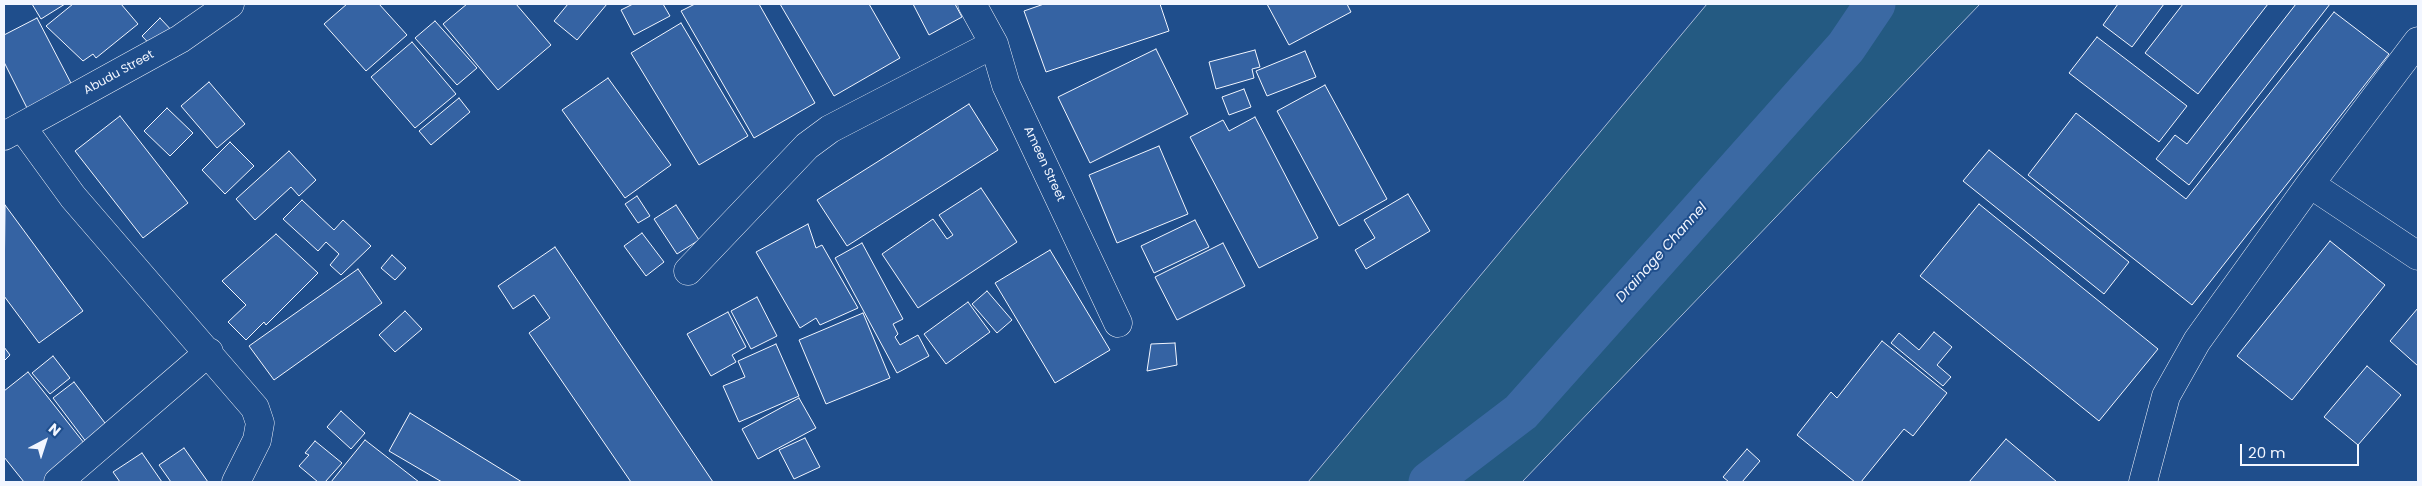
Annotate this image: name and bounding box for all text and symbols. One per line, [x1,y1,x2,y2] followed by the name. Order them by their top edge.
[81,48,157,98] street label: Abudu Street
[1020,124,1068,204] street label: Ameen Street
[1613,200,1711,306] water label: Drainage Channel
[20,416,70,466] north arrow
[44,418,65,441] text: N
[2242,434,2361,466] scale bar
[2248,442,2286,463] text: 20 m

